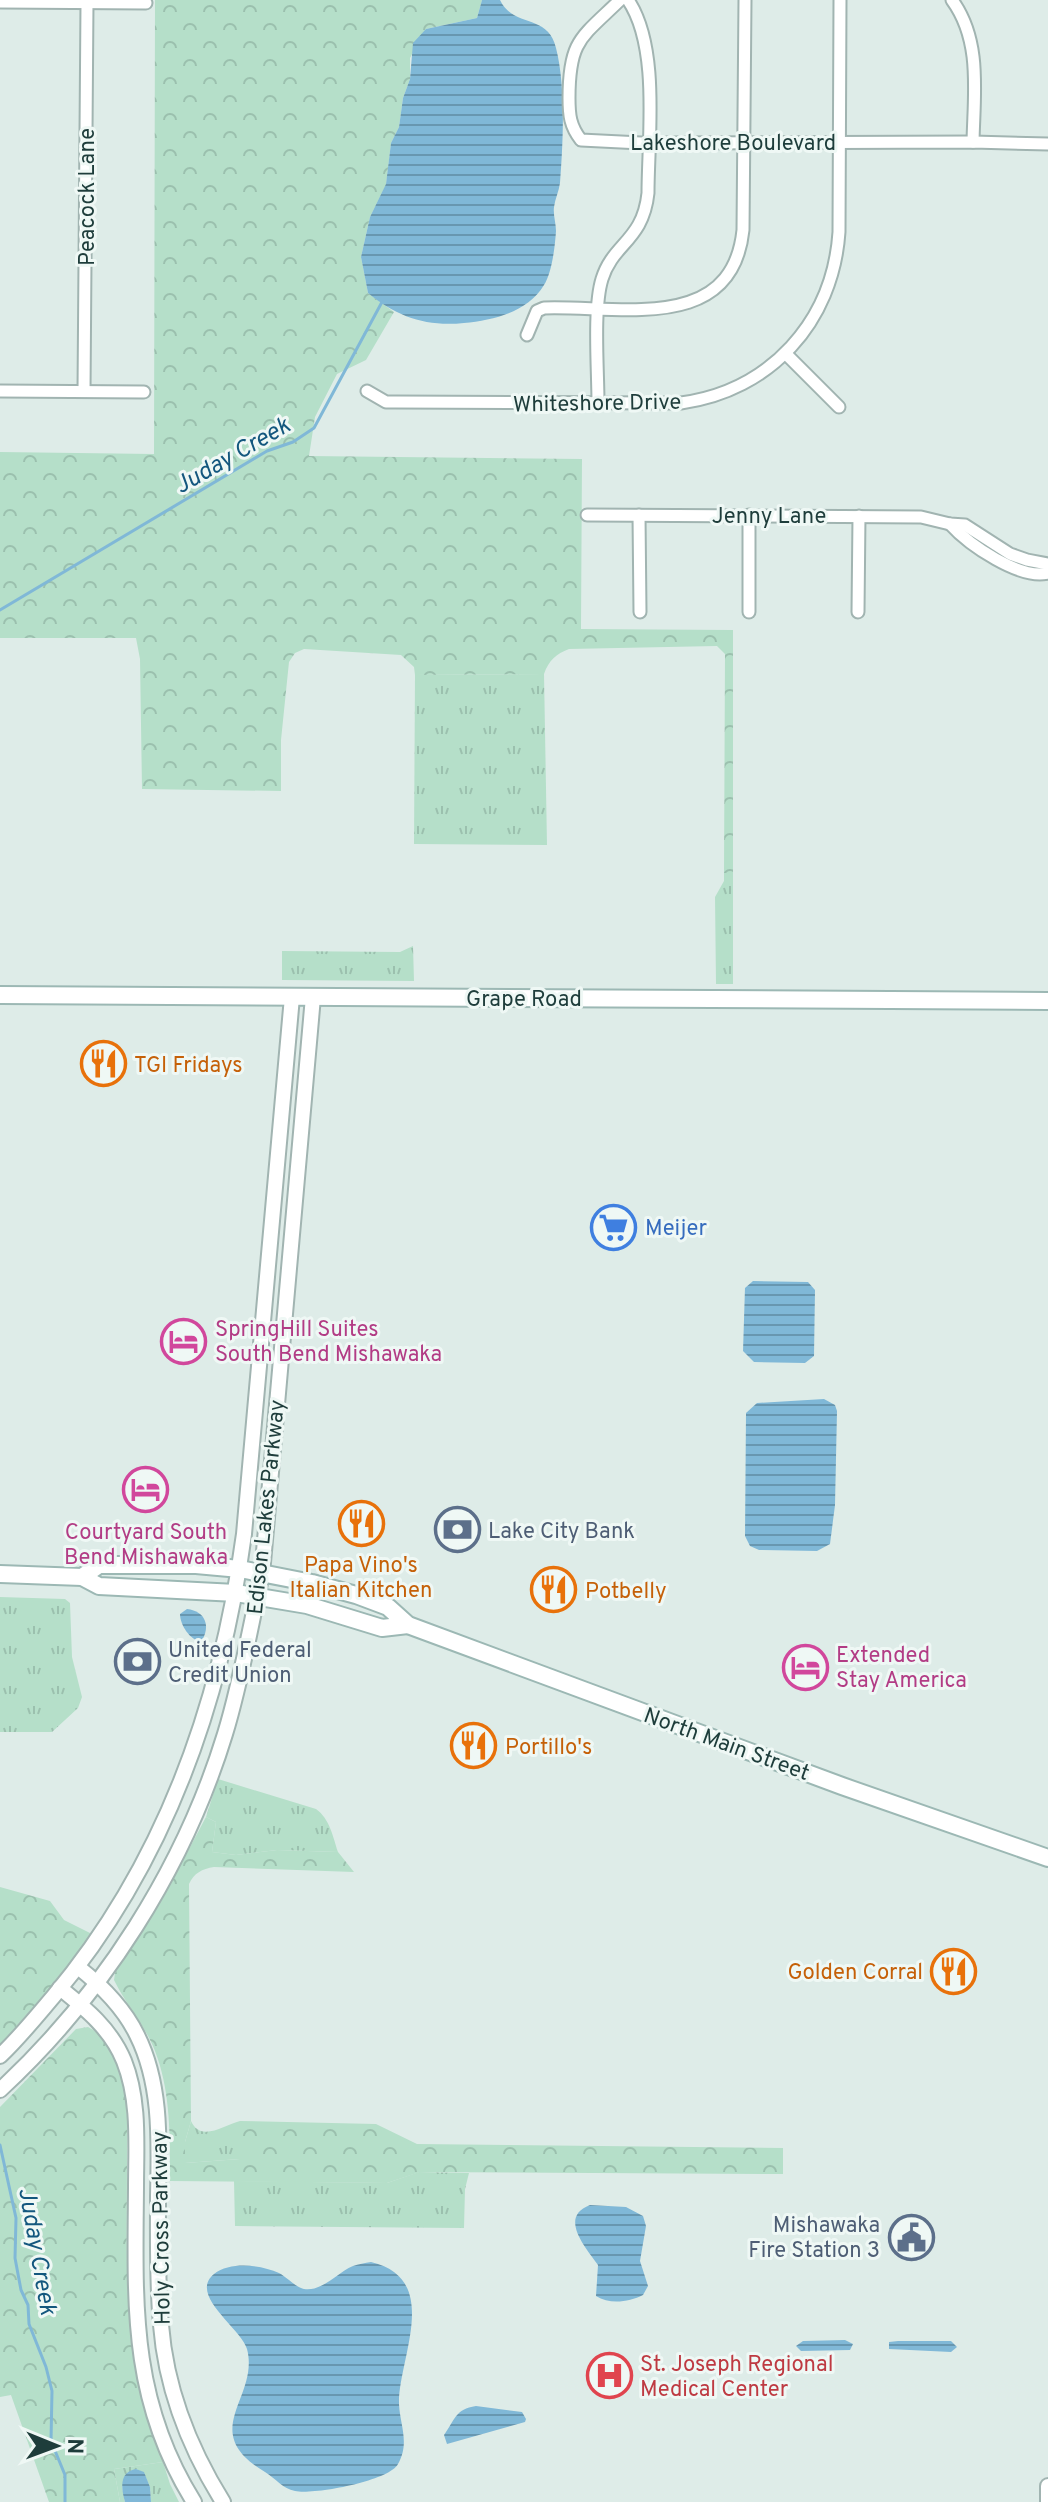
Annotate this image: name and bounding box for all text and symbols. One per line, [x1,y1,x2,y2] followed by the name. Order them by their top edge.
[75,128,102,266] street label: Peacock Lane
[630,131,836,158] street label: Lakeshore Boulevard
[513,390,682,419] street label: Whiteshore Drive
[170,411,297,502] water label: Juday Creek
[712,504,826,531] street label: Jenny Lane
[466,987,582,1014] street label: Grape Road
[79,1040,127,1088] restaurant icon: TGI Fridays
[134,1053,243,1080] place label: TGI Fridays
[590,1203,638,1251] supermarket icon: Meijer
[645,1216,707,1243] place label: Meijer
[160,1317,208,1365] hotel icon: SpringHill Suites South Bend Mishawaka
[215,1317,442,1369] place label: SpringHill Suites South Bend Mishawaka
[243,1398,292,1616] street label: Edison Lakes Parkway
[122,1466,170,1514] hotel icon: Courtyard South Bend Mishawaka
[337,1499,385,1547] restaurant icon: Papa Vino's Italian Kitchen
[433,1506,481,1554] bank icon: Lake City Bank
[488,1519,635,1546] place label: Lake City Bank
[64,1520,228,1572] place label: Courtyard South Bend Mishawaka
[289,1553,433,1605] place label: Papa Vino's Italian Kitchen
[530,1566,578,1614] restaurant icon: Potbelly
[585,1579,667,1606] place label: Potbelly
[113,1638,161,1686] bank icon: United Federal Credit Union
[168,1638,312,1690] place label: United Federal Credit Union
[781,1643,829,1691] hotel icon: Extended Stay America
[836,1643,967,1695] place label: Extended Stay America
[640,1703,813,1788] street label: North Main Street
[450,1722,498,1770] restaurant icon: Portillo's
[505,1735,592,1762] place label: Portillo's
[930,1947,978,1995] restaurant icon: Golden Corral
[787,1960,923,1987] place label: Golden Corral
[147,2131,178,2325] street label: Holy Cross Parkway
[10,2185,62,2318] water label: Juday Creek
[748,2213,880,2265] place label: Mishawaka Fire Station 3
[887,2213,935,2261] public building icon: Mishawaka Fire Station 3
[585,2352,633,2400] hospital icon: St. Joseph Regional Medical Center
[640,2352,833,2404] place label: St. Joseph Regional Medical Center
[16,2406,96,2486] north arrow
[60,2438,87,2454] text: N

